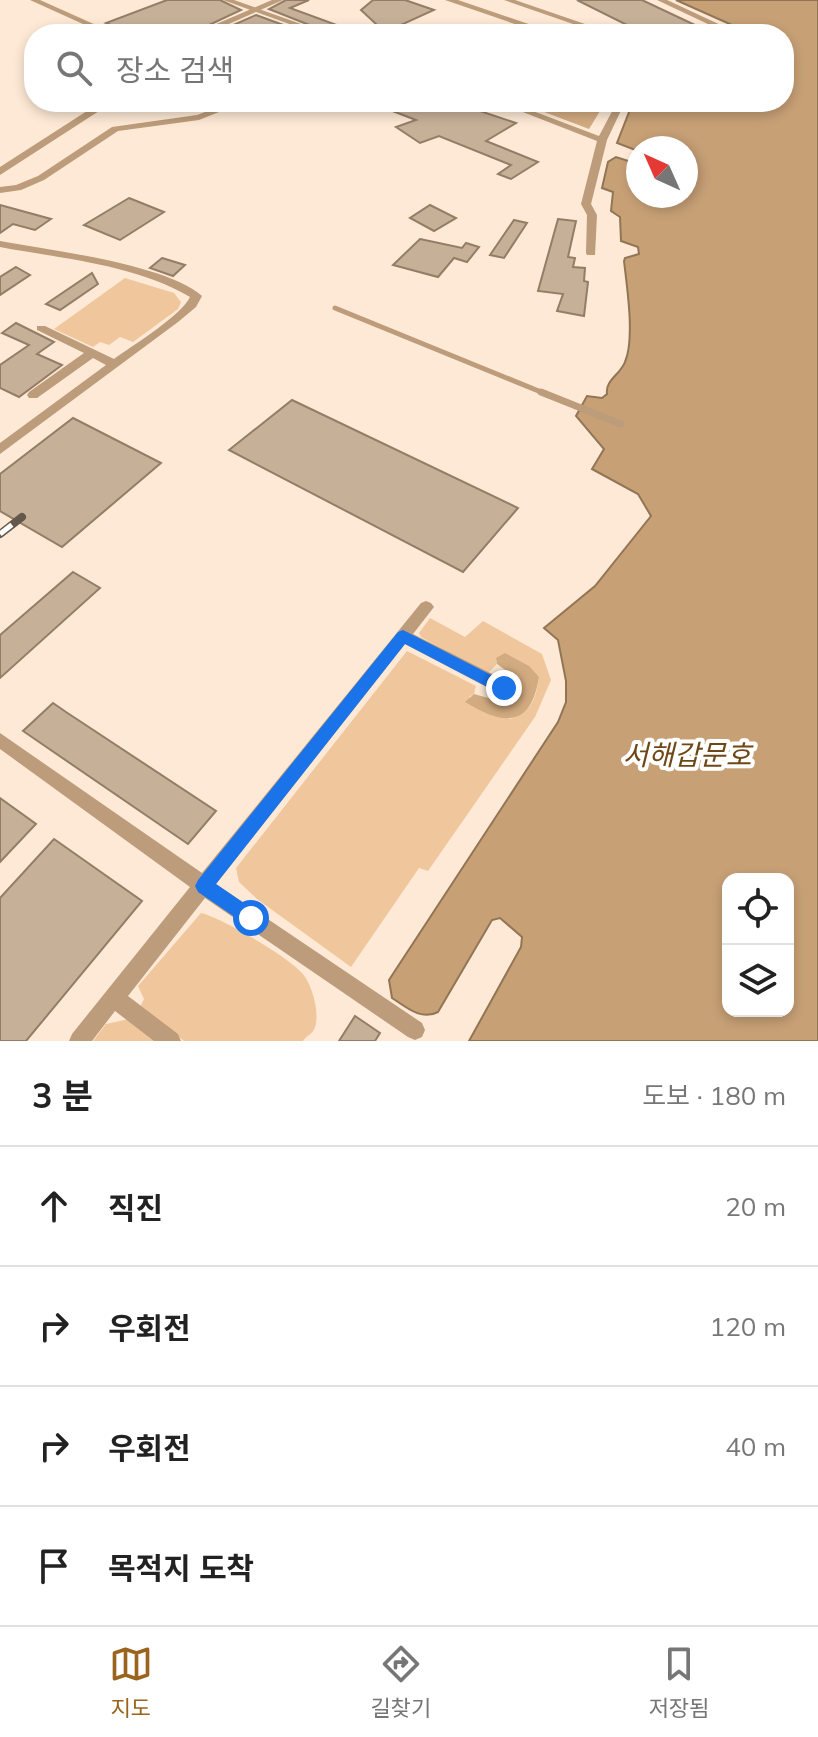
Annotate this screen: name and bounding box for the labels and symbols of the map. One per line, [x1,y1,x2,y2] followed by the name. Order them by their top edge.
[626,136,698,208] north arrow
[486,670,522,706] route end
[623,737,754,772] water label: 서해갑문호
[233,900,269,936] route start

